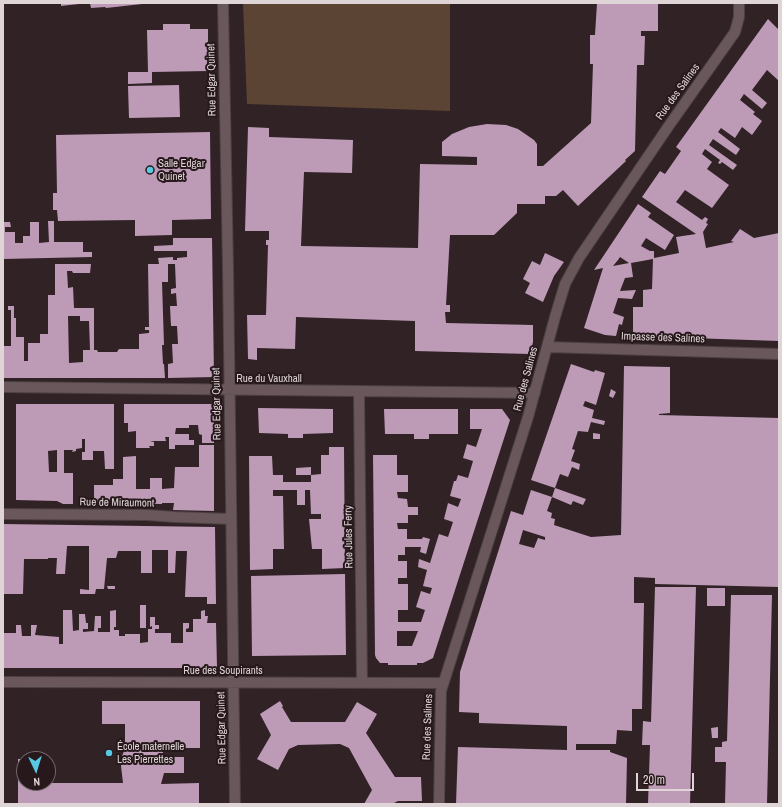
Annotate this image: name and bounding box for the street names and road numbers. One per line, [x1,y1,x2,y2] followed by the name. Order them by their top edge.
[205,44,219,116] street label: Rue Edgar Quinet
[653,61,703,123] street label: Rue des Salines
[621,330,705,346] street label: Impasse des Salines
[511,345,541,413] street label: Rue des Salines
[210,368,224,440] street label: Rue Edgar Quinet
[236,372,302,386] street label: Rue du Vauxhall
[80,496,154,510] street label: Rue de Miraumont
[342,505,356,569] street label: Rue Jules Ferry
[183,664,263,678] street label: Rue des Soupirants
[215,692,229,764] street label: Rue Edgar Quinet
[420,694,436,760] street label: Rue des Salines

